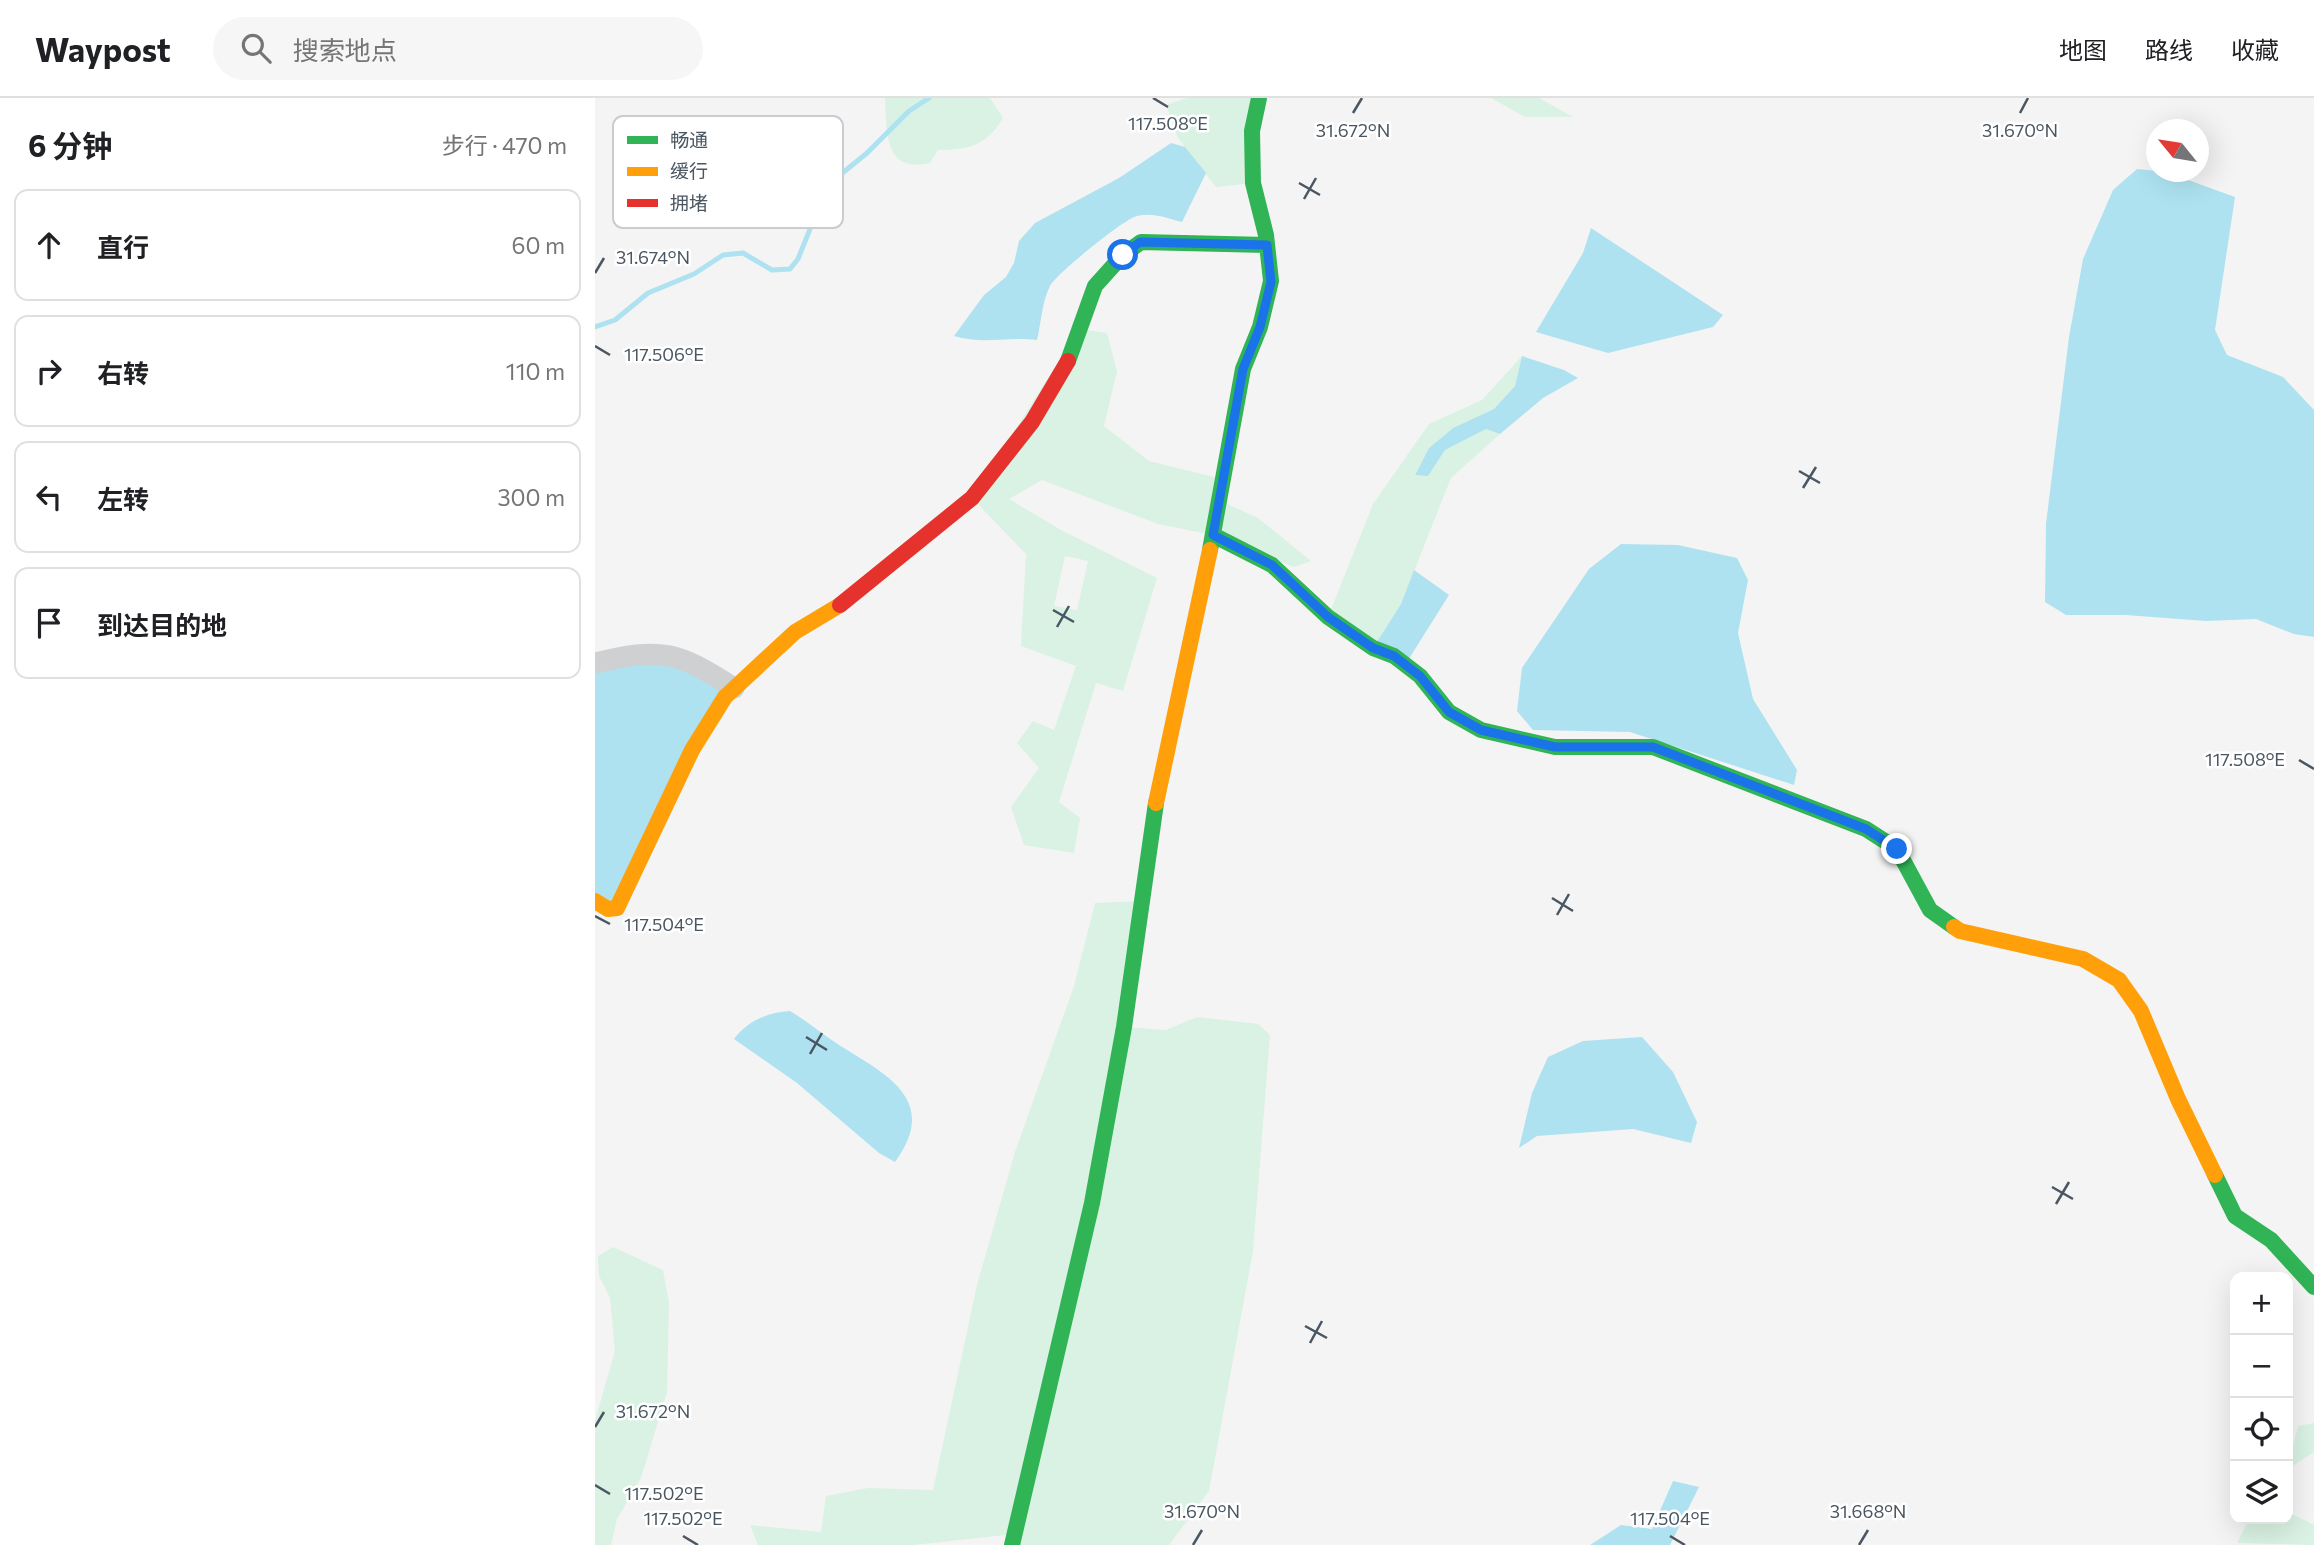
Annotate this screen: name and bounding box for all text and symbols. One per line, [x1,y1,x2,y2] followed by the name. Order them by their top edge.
[213,17,703,80] search box
[35,28,171,69] text: Waypost
[237,29,275,67] icon: search
[293,34,397,65] text: 搜索地点
[2059,35,2107,64] text: 地图
[2145,35,2193,64] text: 路线
[2231,35,2279,64] text: 收藏
[1128,112,1208,134] text: 117.508°E
[613,116,843,228] legend
[1316,119,1390,141] text: 31.672°N
[1982,119,2058,141] text: 31.670°N
[2146,119,2209,182] north arrow
[28,126,112,163] text: 6 分钟
[670,128,708,151] text: 畅通
[442,131,567,159] text: 步行 · 470 m
[670,159,708,182] text: 缓行
[670,191,708,214] text: 拥堵
[30,226,68,264] icon: ahead
[97,231,149,262] text: 直行
[512,231,565,259] text: 60 m
[1107,239,1138,270] route start
[616,246,690,268] text: 31.674°N
[624,343,704,365] text: 117.506°E
[30,352,68,390] icon: right
[97,357,149,388] text: 右转
[506,357,565,385] text: 110 m
[30,478,68,516] icon: left
[97,483,149,514] text: 左转
[497,483,565,511] text: 300 m
[30,604,68,642] icon: arrive
[97,609,227,640] text: 到达目的地
[2205,748,2285,770] text: 117.508°E
[1881,833,1912,864] route end
[624,913,704,935] text: 117.504°E
[2230,1272,2293,1524] map controls
[2230,1272,2293,1335] button: +
[2230,1335,2293,1398] button: −
[2230,1398,2293,1461] button: locate
[616,1400,690,1422] text: 31.672°N
[2230,1461,2293,1524] button: layers
[624,1482,704,1504] text: 117.502°E
[1164,1500,1240,1522] text: 31.670°N
[1830,1500,1906,1522] text: 31.668°N
[643,1507,723,1529] text: 117.502°E
[1630,1507,1710,1529] text: 117.504°E

